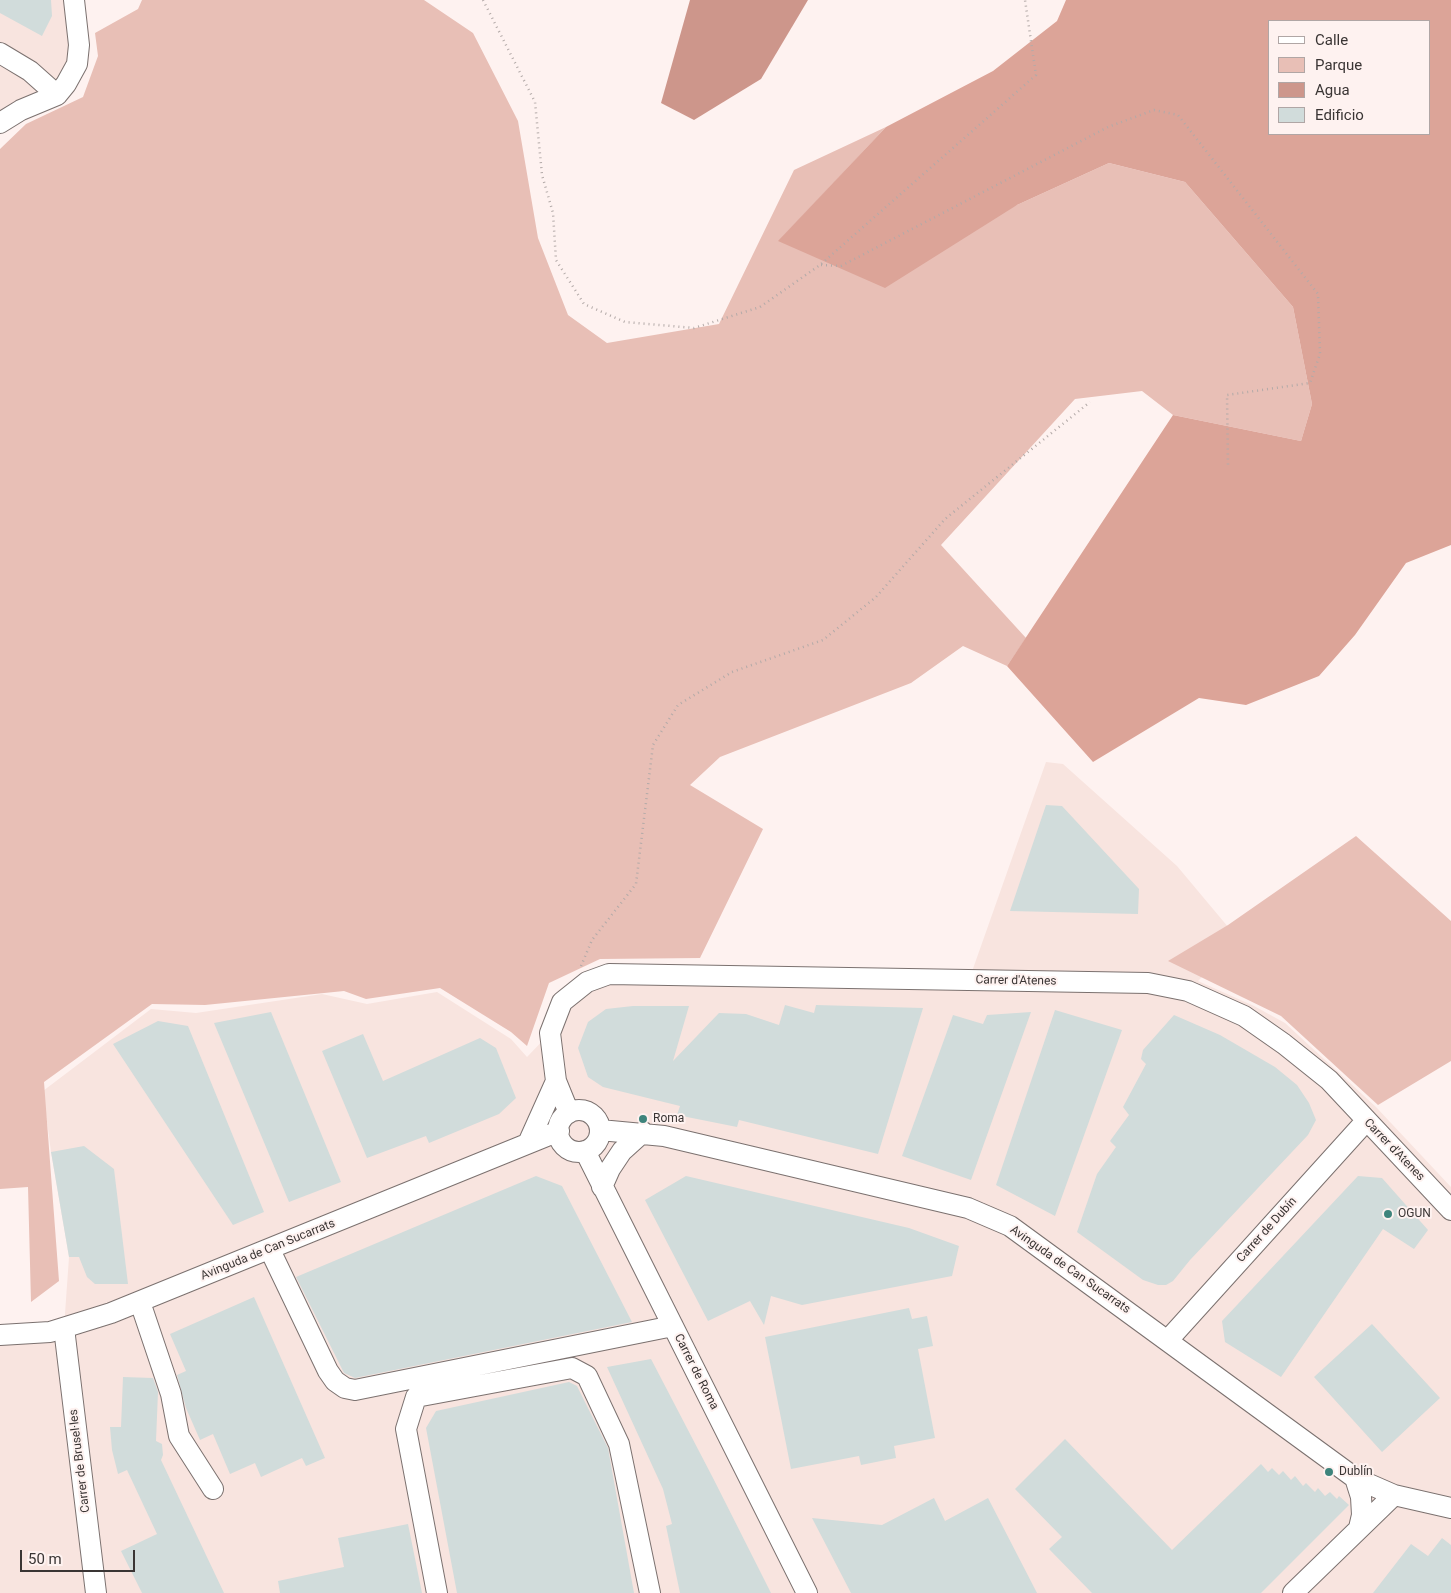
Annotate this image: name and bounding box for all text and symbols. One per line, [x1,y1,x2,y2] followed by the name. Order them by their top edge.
[1268,20,1431,135] legend
[1315,31,1348,49] text: Calle
[1315,56,1362,74] text: Parque
[1315,81,1350,99] text: Agua
[1315,106,1364,124] text: Edificio
[975,973,1057,989] street label: Carrer d'Atenes
[653,1112,684,1126] place label: Roma
[637,1113,649,1125] marker: Roma
[1361,1116,1427,1184] street label: Carrer d'Atenes
[1234,1194,1300,1266] street label: Carrer de Dubín
[1398,1207,1431,1221] place label: OGUN
[1382,1208,1394,1220] marker: OGUN
[199,1216,337,1284] street label: Avinguda de Can Sucarrats
[1007,1223,1133,1317] street label: Avinguda de Can Sucarrats
[671,1332,721,1412] street label: Carrer de Roma
[67,1408,93,1514] street label: Carrer de Brusel·les
[1339,1465,1373,1479] place label: Dublín
[1323,1466,1335,1478] marker: Dublín
[22,1540,138,1572] scale bar
[28,1550,62,1568] text: 50 m

